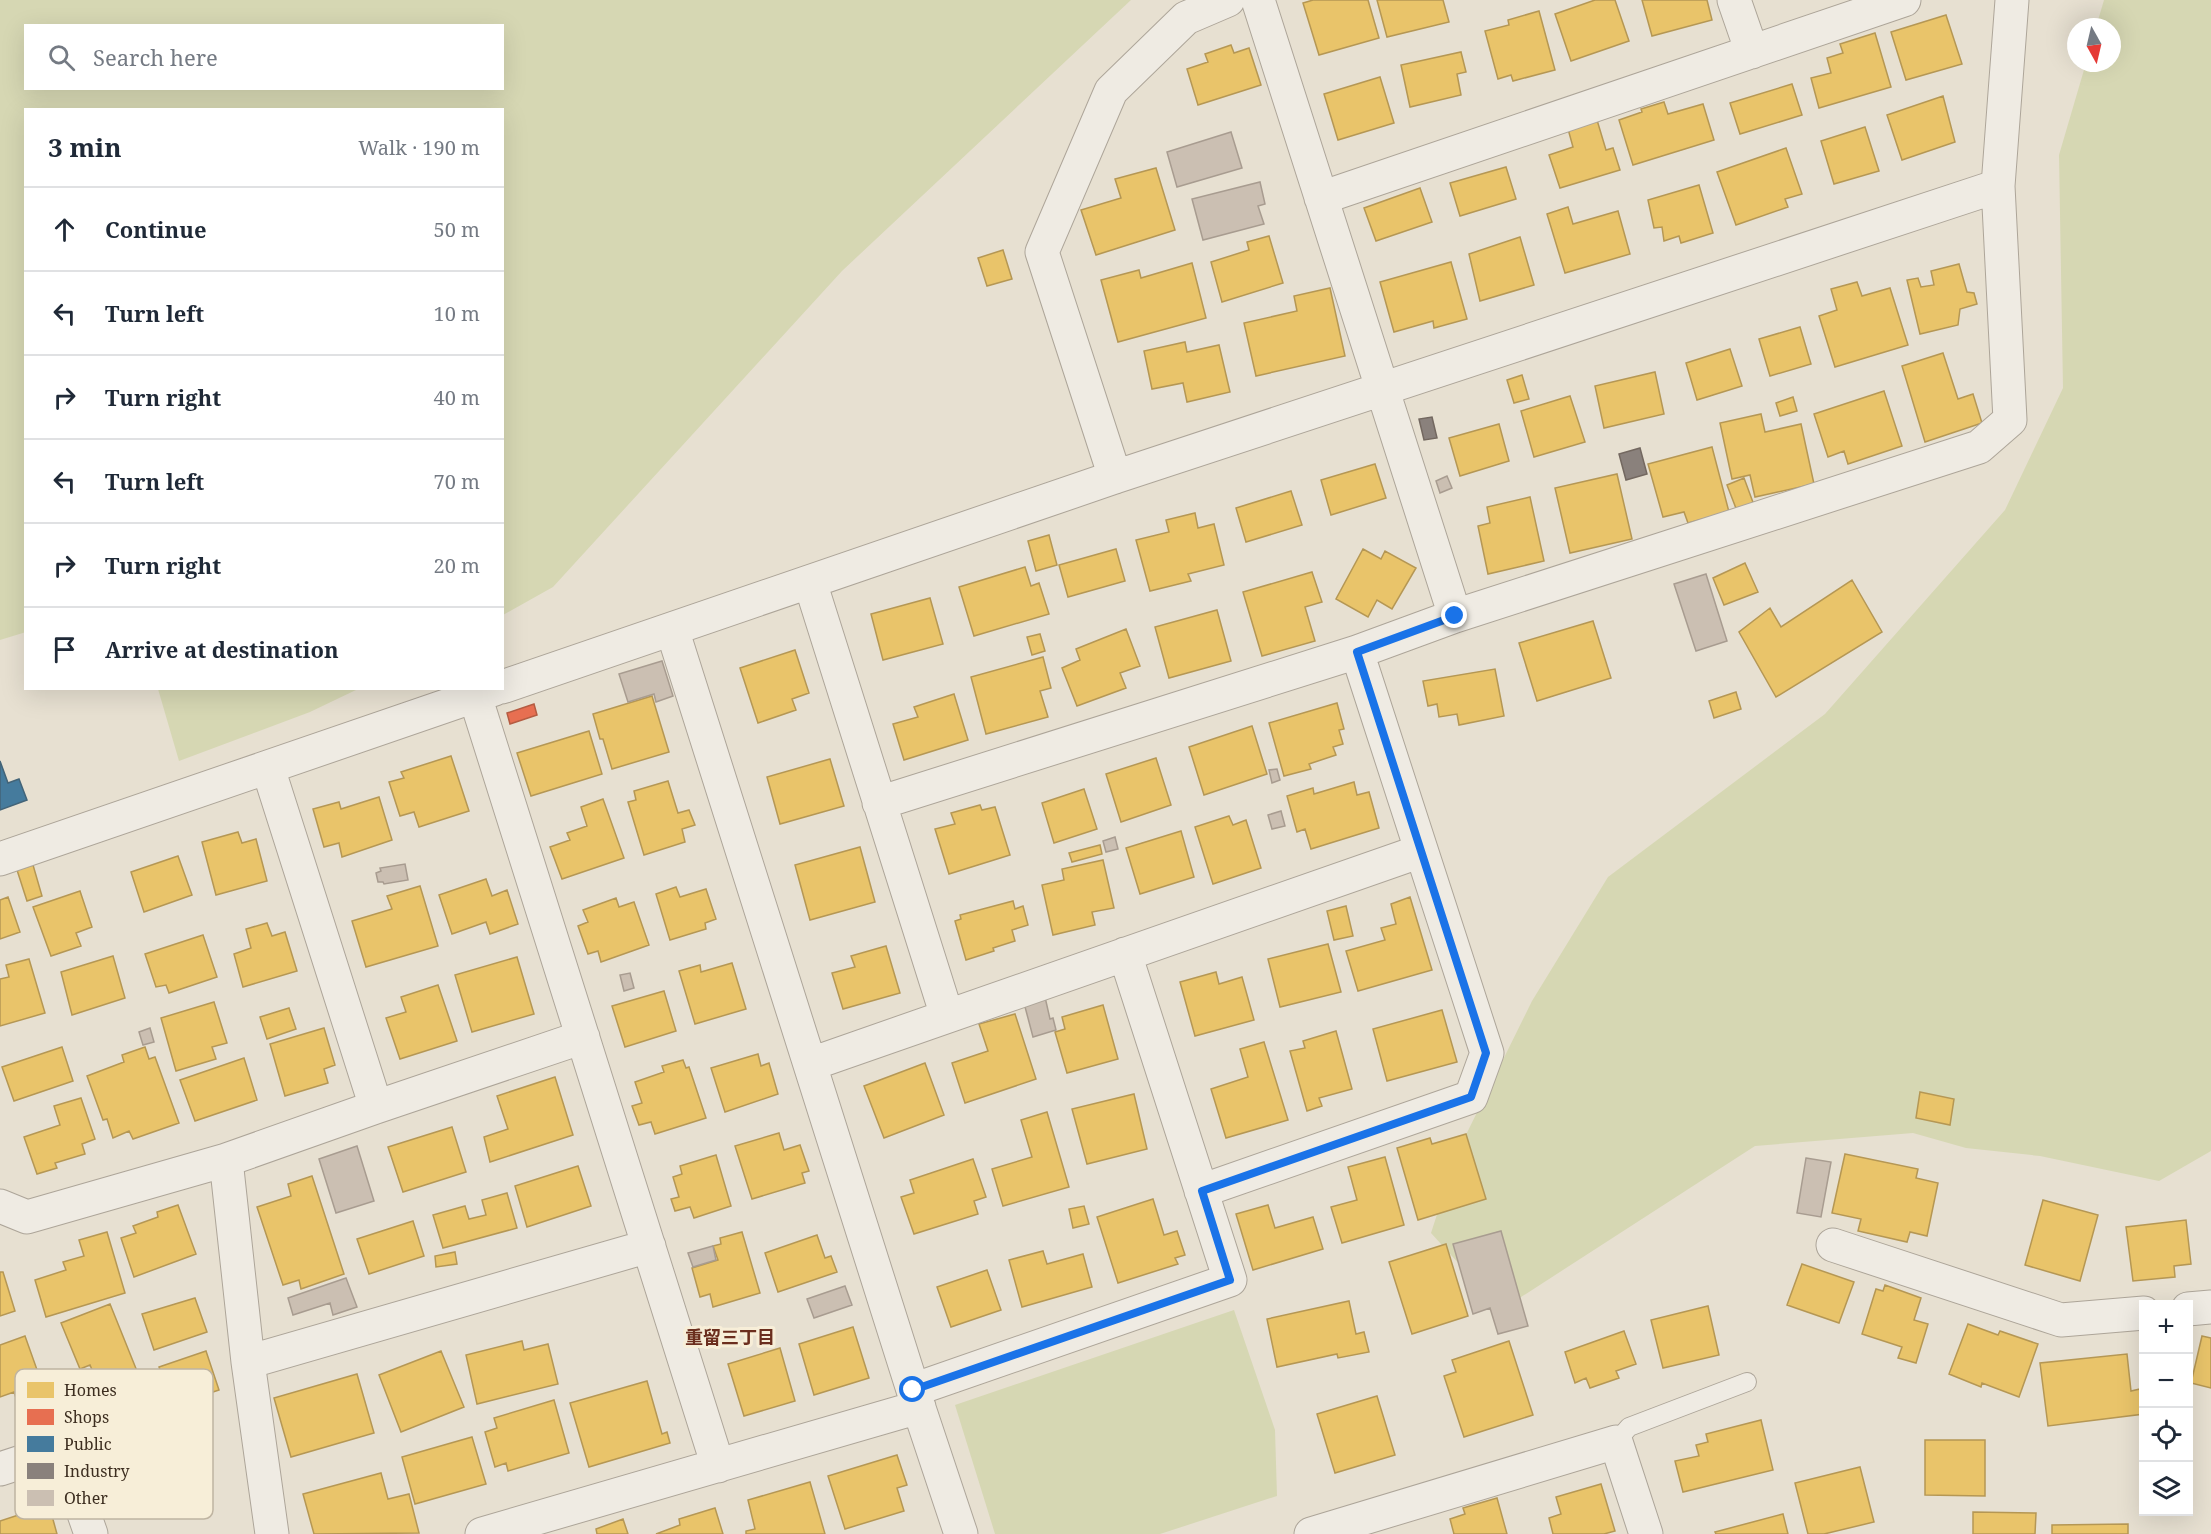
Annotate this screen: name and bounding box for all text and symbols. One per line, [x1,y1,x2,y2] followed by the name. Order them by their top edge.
[2067,18,2121,72] north arrow
[24,24,504,90] search box
[45,41,78,74] icon: search
[93,42,218,72] text: Search here
[48,129,122,165] text: 3 min
[358,134,480,161] text: Walk · 190 m
[48,213,81,246] icon: ahead
[105,214,207,244] text: Continue
[434,216,480,243] text: 50 m
[48,297,81,330] icon: left
[105,298,204,328] text: Turn left
[434,300,480,327] text: 10 m
[48,381,81,414] icon: right
[105,382,221,412] text: Turn right
[434,384,480,411] text: 40 m
[48,465,81,498] icon: left
[105,466,204,496] text: Turn left
[434,468,480,495] text: 70 m
[48,549,81,582] icon: right
[105,550,221,580] text: Turn right
[434,552,480,579] text: 20 m
[1441,602,1467,628] route end
[48,633,81,666] icon: arrive
[105,634,339,664] text: Arrive at destination
[2139,1300,2193,1516] map controls
[2139,1300,2193,1354] button: +
[685,1325,775,1349] district label: 重留三丁目
[2139,1354,2193,1408] button: −
[15,1369,213,1519] legend
[899,1376,925,1402] route start
[64,1379,117,1401] text: Homes
[64,1406,109,1428] text: Shops
[2139,1408,2193,1462] button: locate
[64,1433,112,1455] text: Public
[64,1460,131,1482] text: Industry
[2139,1462,2193,1516] button: layers
[64,1487,108,1509] text: Other

